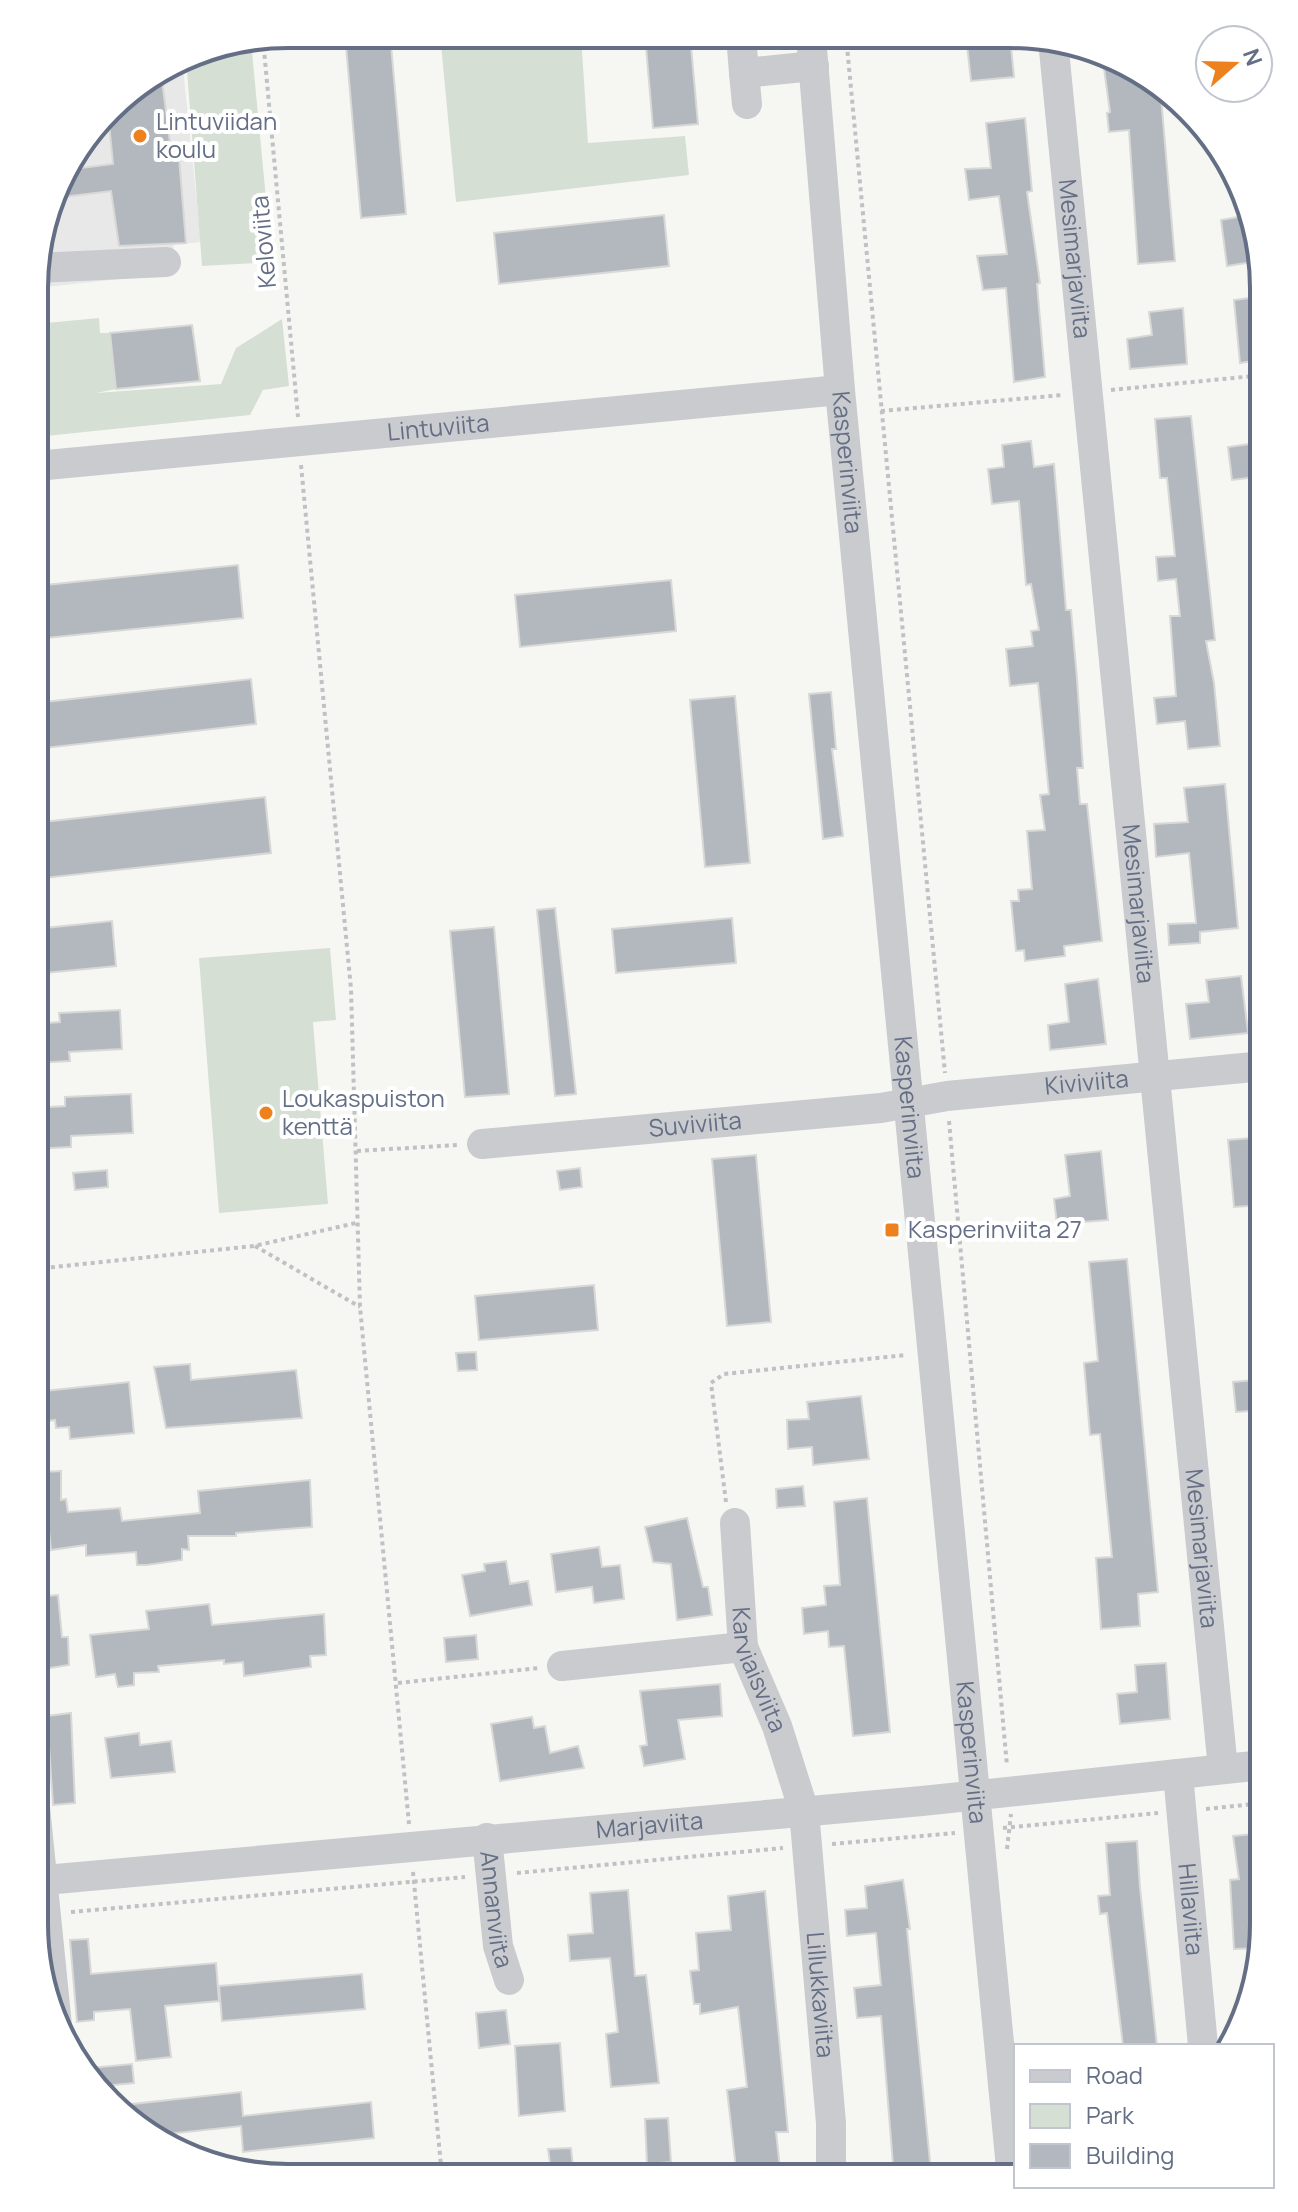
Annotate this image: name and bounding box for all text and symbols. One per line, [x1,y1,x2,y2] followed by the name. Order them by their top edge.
[1194,24,1274,104] north arrow
[1236,45,1270,70] text: N
[156,104,277,165] place label: Lintuviidan koulu
[131,127,149,145] marker: Lintuviidan koulu
[1052,178,1100,340] street label: Mesimarjaviita
[242,194,283,290] street label: Keloviita
[825,389,872,535] street label: Kasperinviita
[386,405,491,448] street label: Lintuviita
[1115,822,1164,985] street label: Mesimarjaviita
[887,1034,934,1180] street label: Kasperinviita
[1043,1061,1130,1102] street label: Kiviviita
[282,1081,445,1142] place label: Loukaspuiston kenttä
[647,1103,743,1144] street label: Suviviita
[257,1104,275,1122] marker: Loukaspuiston kenttä
[908,1212,1082,1245] place label: Kasperinviita 27
[883,1221,901,1239] marker: Kasperinviita 27
[1179,1467,1227,1630] street label: Mesimarjaviita
[725,1606,796,1737] street label: Karviaisviita
[949,1679,996,1825] street label: Kasperinviita
[594,1803,704,1845] street label: Marjaviita
[473,1849,522,1972] street label: Annanviita
[1171,1862,1213,1957] street label: Hillaviita
[800,1930,843,2059] street label: Lillukkaviita
[1014,2044,1274,2188] legend
[1086,2058,1143,2091] text: Road
[1086,2098,1135,2131] text: Park
[1086,2138,1174,2171] text: Building

